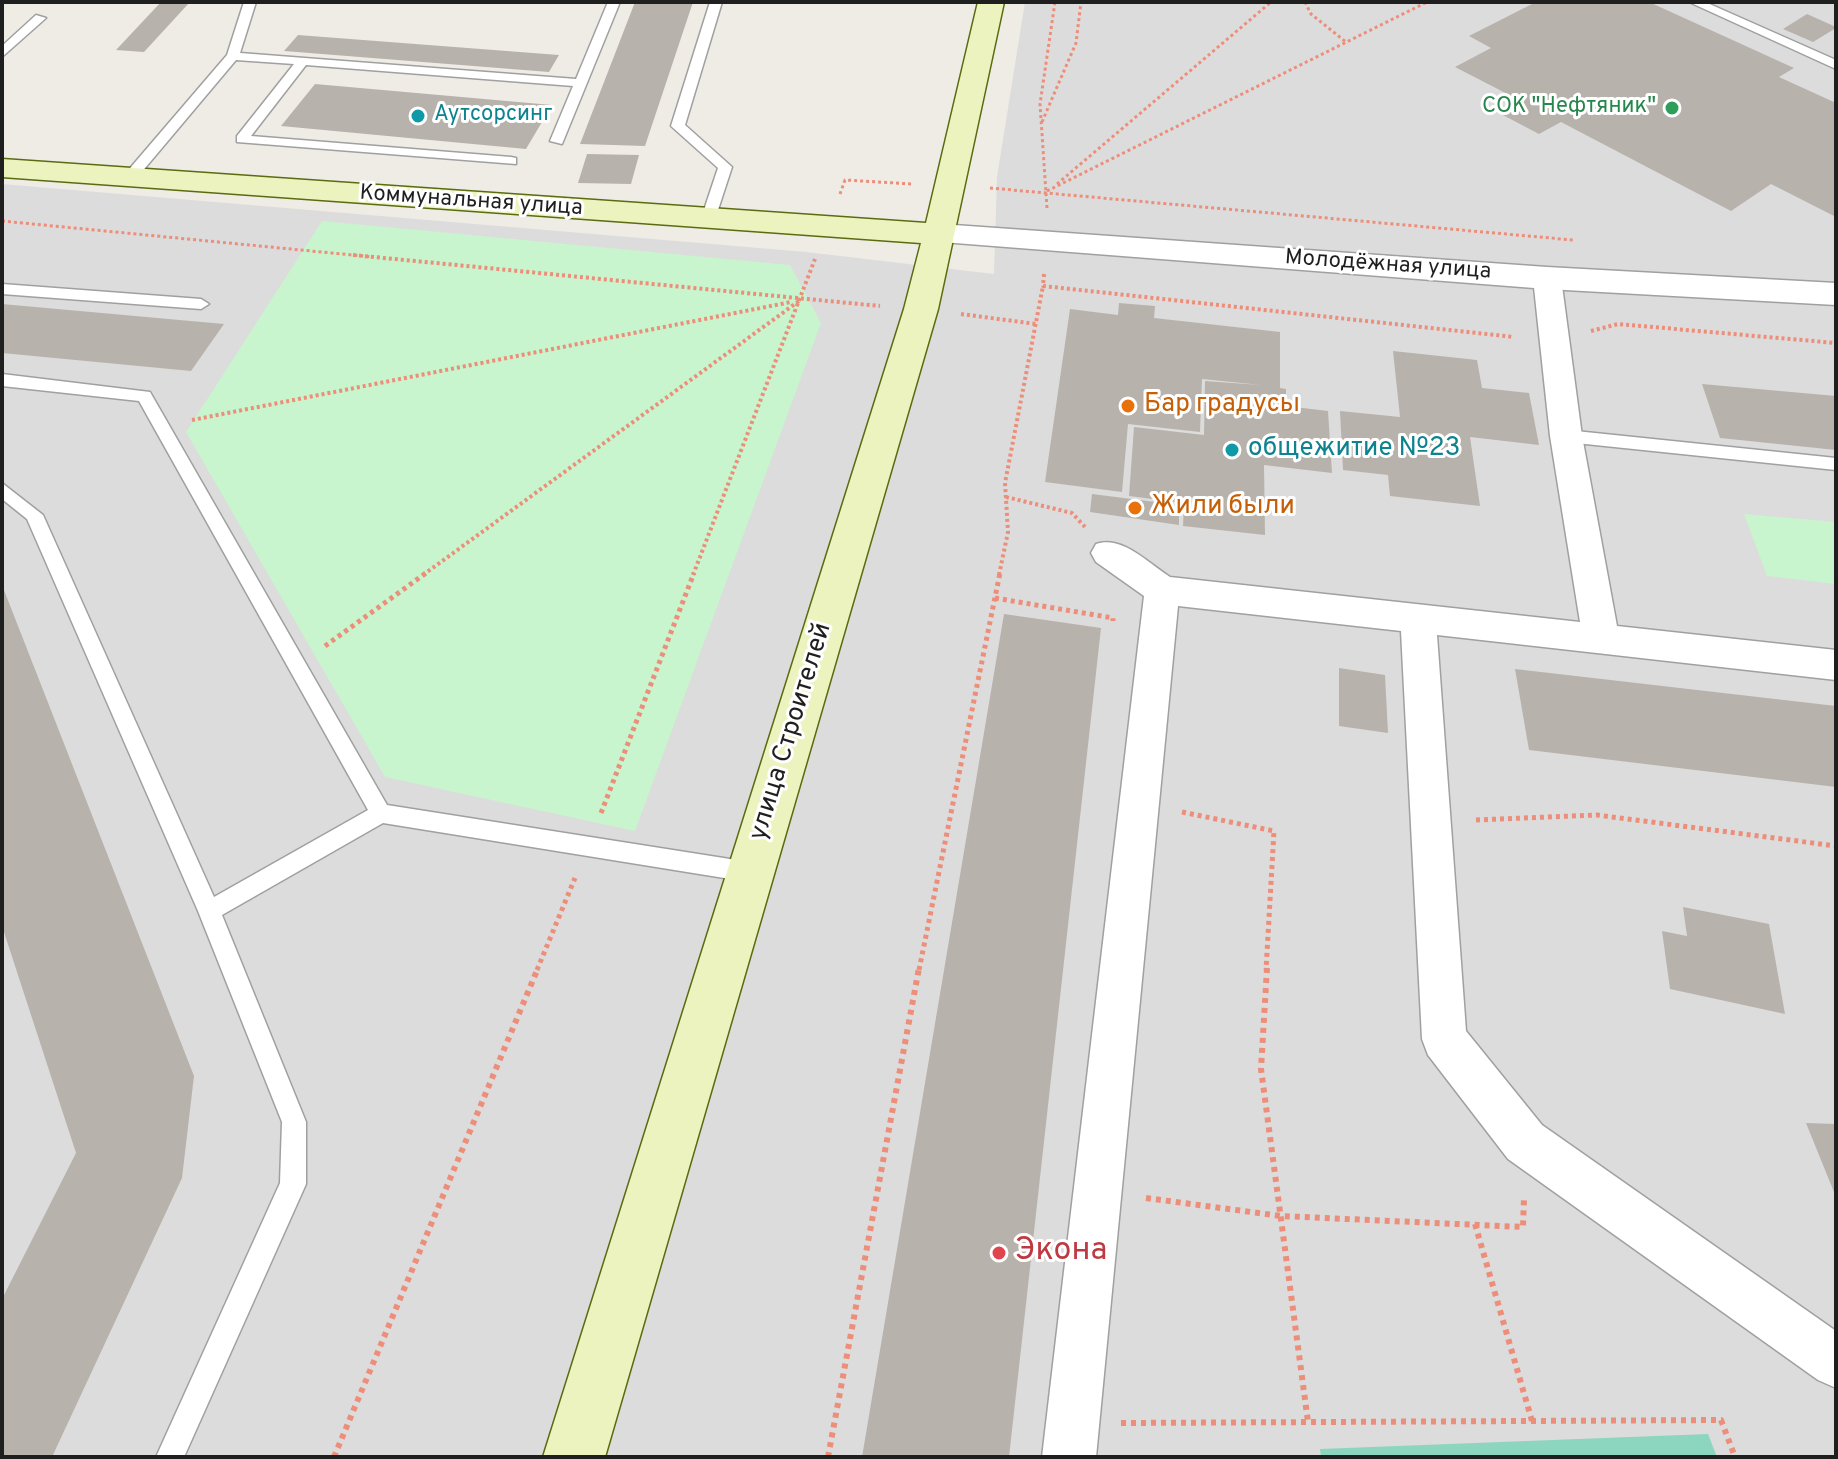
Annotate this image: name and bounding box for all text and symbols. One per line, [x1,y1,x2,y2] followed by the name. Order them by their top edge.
[1482,95,1656,121] place label: СОК "Нефтяник"
[1663,99,1681,117] marker: СОК "Нефтяник"
[434,103,552,129] place label: Аутсорсинг
[409,107,427,125] marker: Аутсорсинг
[359,181,583,223] street label: Коммунальная улица
[1284,246,1492,286] street label: Молодёжная улица
[1144,390,1300,422] place label: Бар градусы
[1119,397,1137,415] marker: Бар градусы
[1248,434,1460,466] place label: общежитие №23
[1223,441,1241,459] marker: общежитие №23
[1151,492,1295,524] place label: Жили были
[1126,499,1144,517] marker: Жили были
[744,619,840,845] street label: улица Строителей
[1015,1234,1107,1272] place label: Экона
[990,1244,1008,1262] marker: Экона

